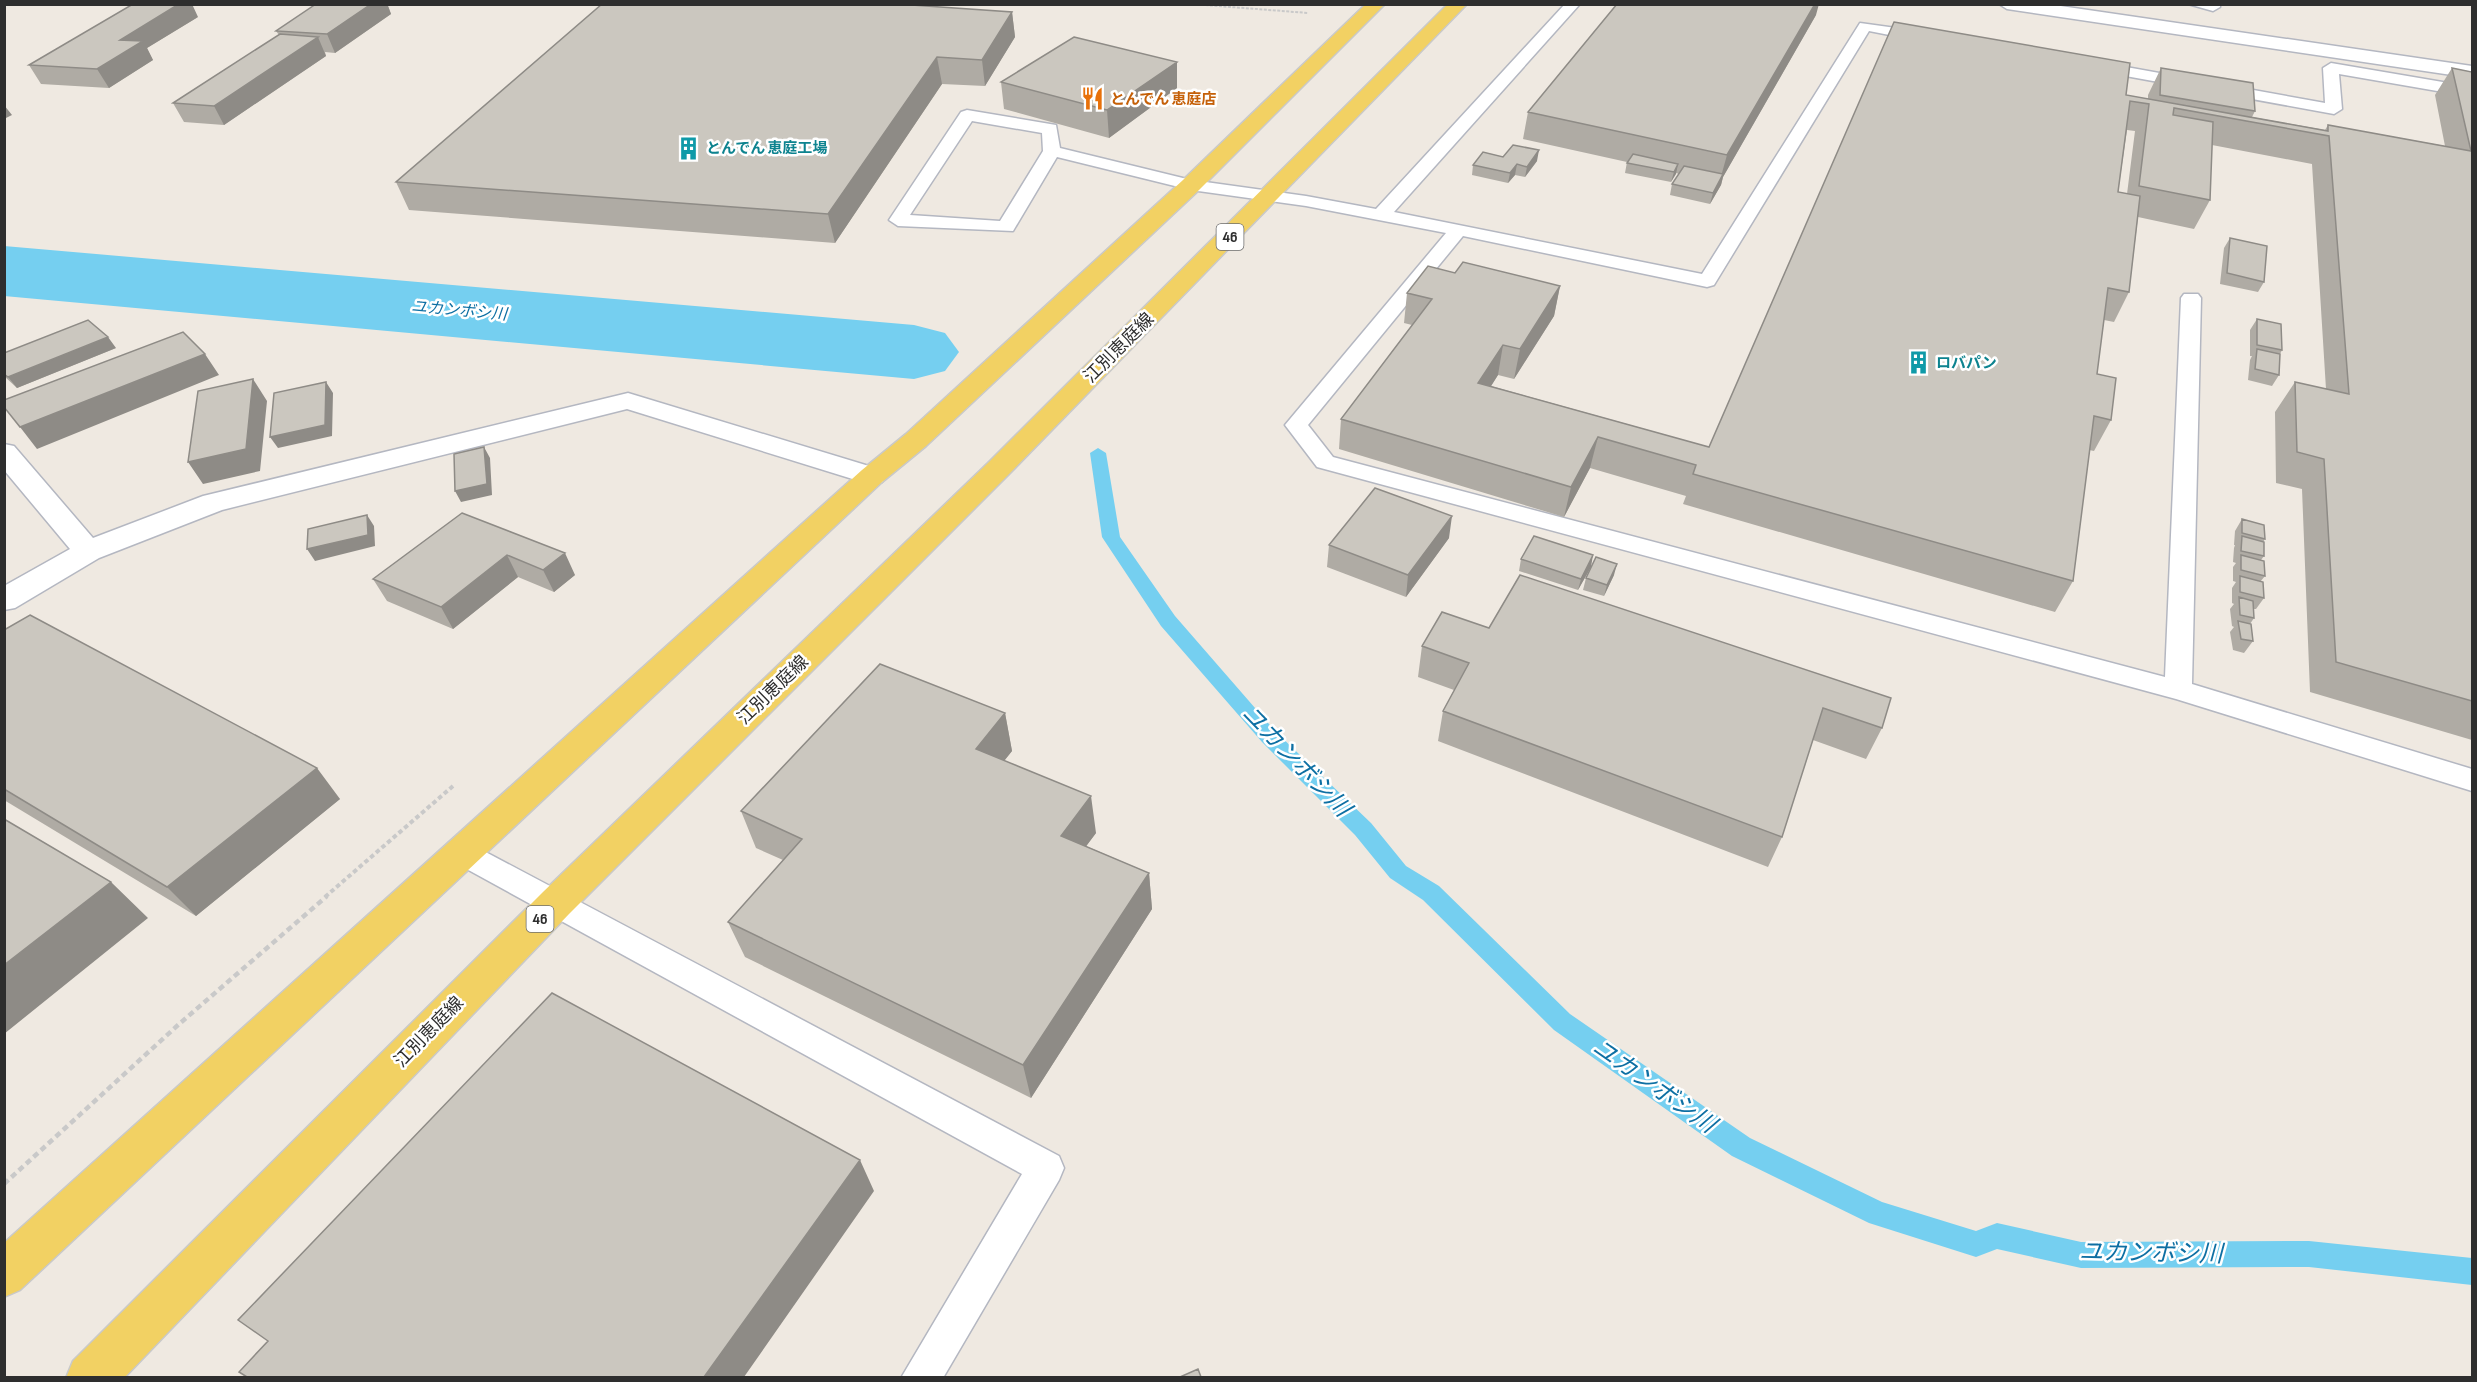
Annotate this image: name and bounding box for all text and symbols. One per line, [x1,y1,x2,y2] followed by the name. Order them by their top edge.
[1079,86,1105,112] restaurant icon: とんでん 恵庭店
[1110,90,1217,109] place label: とんでん 恵庭店
[675,135,701,161] building icon: とんでん 恵庭工場
[706,139,828,158] place label: とんでん 恵庭工場
[1216,224,1244,250] road number: 46
[410,297,510,325] water label: ユカンボシ川
[1080,309,1158,387] street label: 江別恵庭線
[1905,350,1931,376] building icon: ロバパン
[1936,354,1997,373] place label: ロバパン
[733,651,813,729] street label: 江別恵庭線
[1236,699,1359,825] water label: ユカンボシ川
[526,906,554,932] road number: 46
[390,992,468,1072] street label: 江別恵庭線
[1587,1033,1724,1141] water label: ユカンボシ川
[2079,1237,2226,1269] water label: ユカンボシ川

